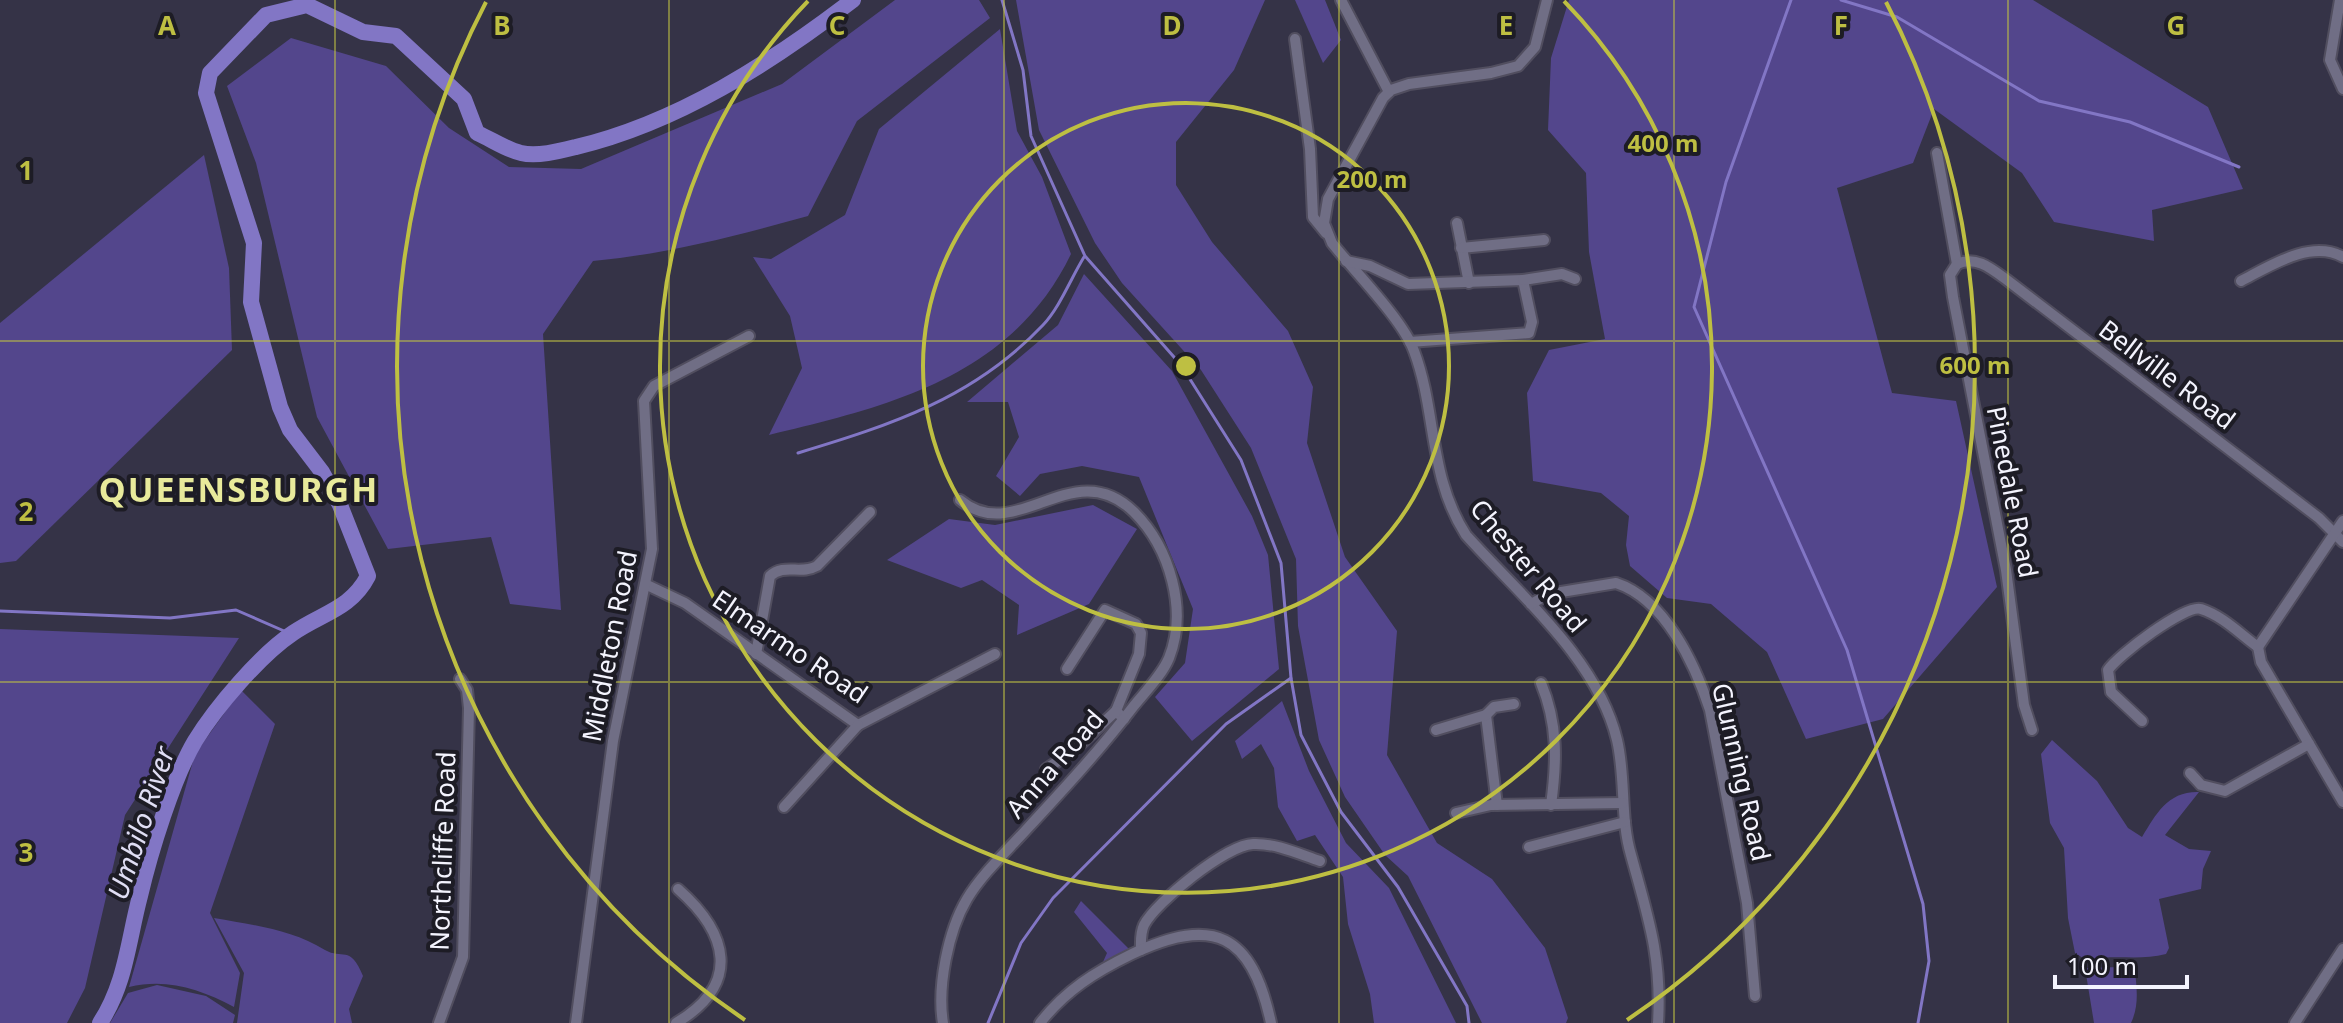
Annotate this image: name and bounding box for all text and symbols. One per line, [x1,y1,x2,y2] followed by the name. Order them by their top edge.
[158,7,176,43] text: A
[493,7,511,43] text: B
[829,7,845,43] text: C
[1162,7,1182,43] text: D
[1499,7,1513,43] text: E
[1834,7,1848,43] text: F
[2167,7,2185,43] text: G
[1628,126,1698,159] text: 400 m
[19,152,33,188] text: 1
[1337,162,1407,195] text: 200 m
[2092,311,2243,437] street label: Bellville Road
[1940,348,2010,381] text: 600 m
[1172,352,1200,380] centre of rings
[1979,403,2047,581] street label: Pinedale Road
[99,466,379,512] district label: QUEENSBURGH
[1462,491,1595,640] street label: Chester Road
[19,493,34,529] text: 2
[573,547,645,744] street label: Middleton Road
[706,581,875,711] street label: Elmarmo Road
[1704,679,1780,864] street label: Glunning Road
[997,702,1111,825] street label: Anna Road
[97,740,183,904] water label: Umbilo River
[421,751,463,951] street label: Northcliffe Road
[19,834,33,870] text: 3
[2055,939,2187,989] scale bar
[2067,949,2137,982] text: 100 m

